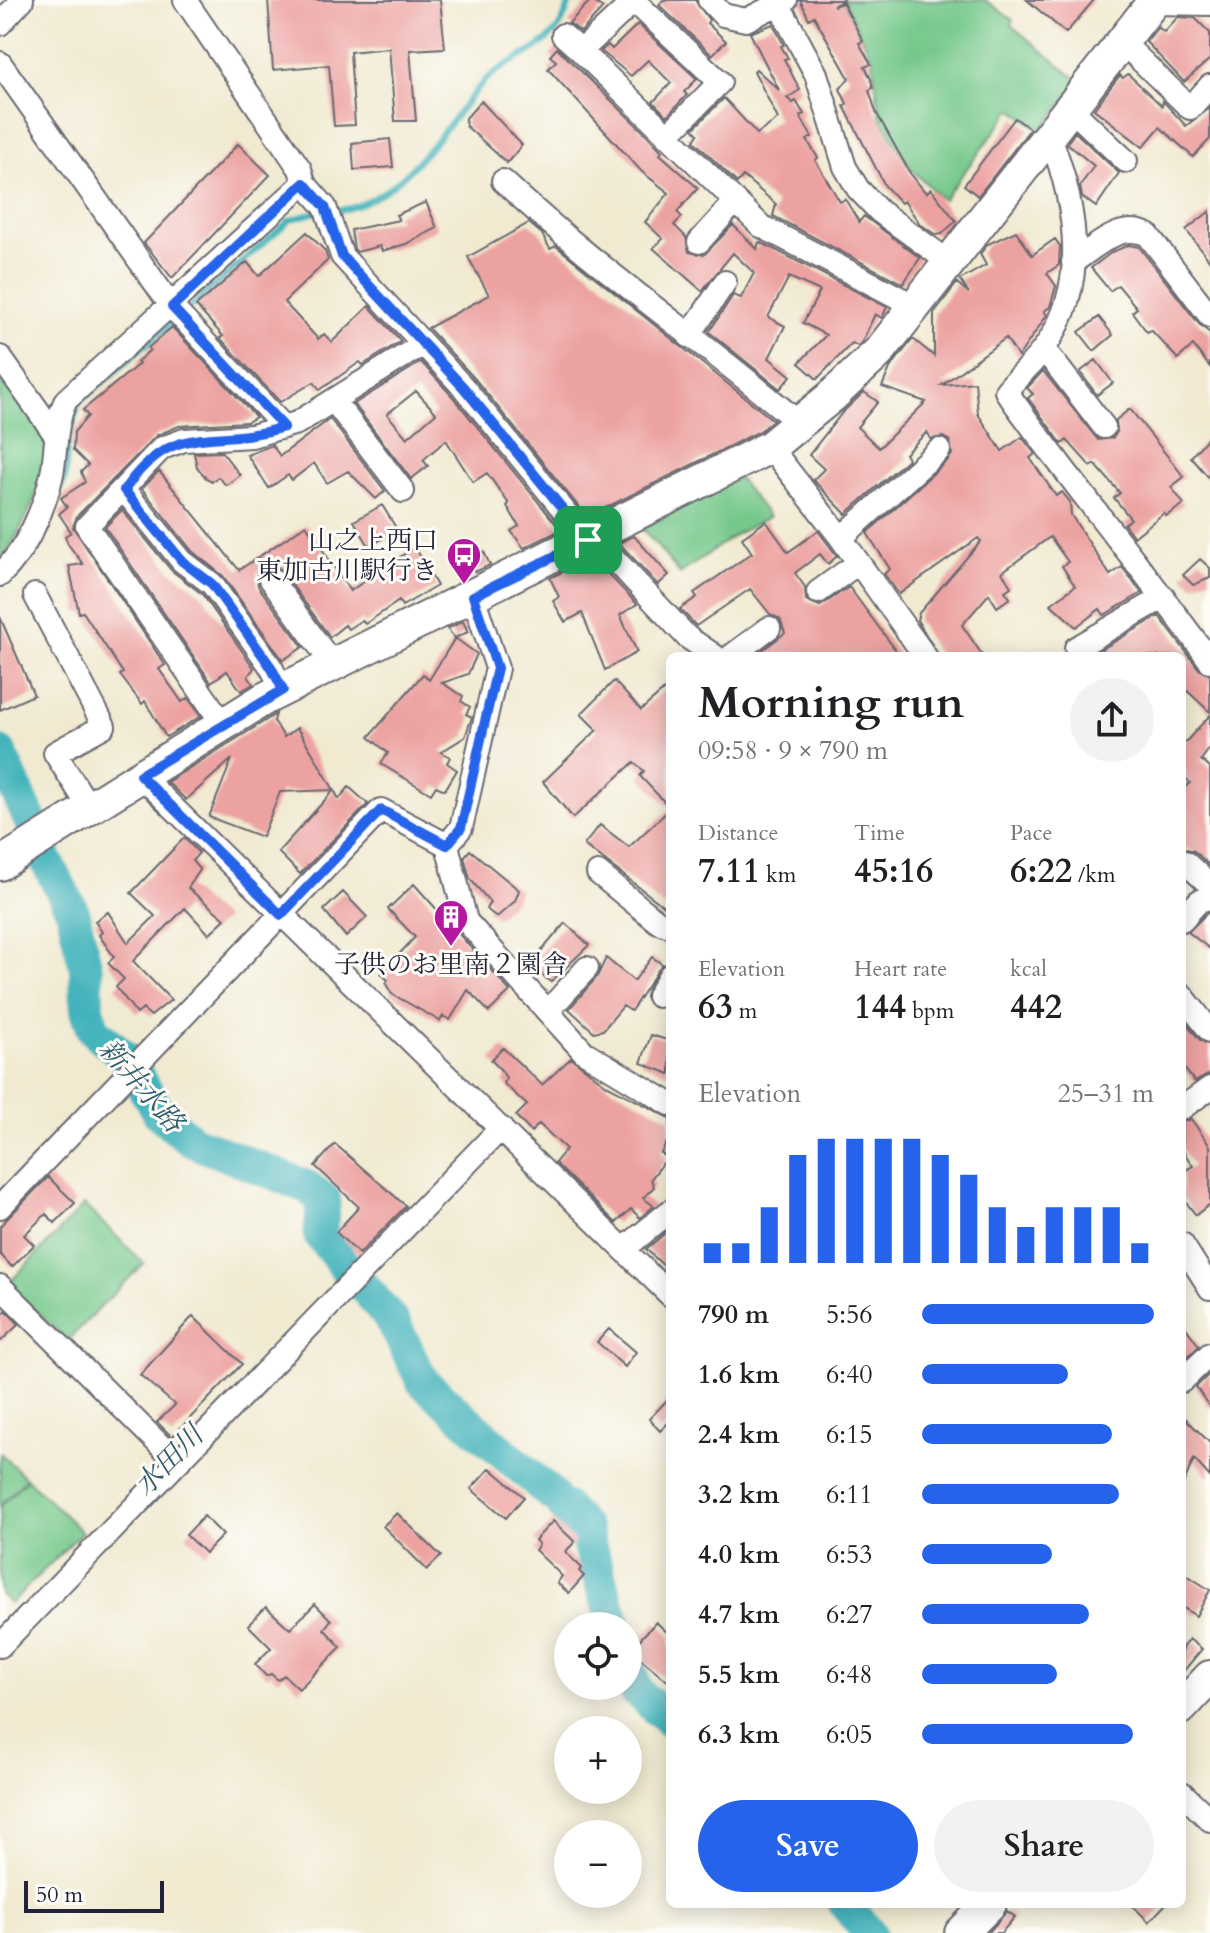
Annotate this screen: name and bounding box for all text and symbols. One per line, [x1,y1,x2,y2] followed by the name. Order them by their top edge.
[554,506,622,574] pin
[566,518,610,562] icon: arrive
[256,523,438,588] place label: 山之上西口 東加古川駅行き
[445,536,483,586] bus stop icon: 山之上西口 東加古川駅行き
[698,673,964,733] text: Morning run
[1070,678,1154,762] button: share
[698,733,888,768] text: 09:58 · 9 × 790 m
[698,818,778,848] text: Distance
[854,818,905,848] text: Time
[1010,818,1053,848] text: Pace
[698,848,760,894] text: 7.11
[854,848,934,894] text: 45:16
[1010,848,1072,894] text: 6:22
[760,860,796,890] text: km
[1072,860,1116,890] text: /km
[432,898,470,948] building icon: 子供のお里南２園舎
[334,947,568,982] place label: 子供のお里南２園舎
[698,954,785,984] text: Elevation
[854,954,947,984] text: Heart rate
[1010,954,1047,984] text: kcal
[698,984,733,1030] text: 63
[854,984,906,1030] text: 144
[1010,984,1062,1030] text: 442
[733,996,757,1026] text: m
[906,996,954,1026] text: bpm
[90,1031,194,1142] water label: 新井水路
[698,1076,801,1111] text: Elevation
[1057,1076,1154,1111] text: 25–31 m
[698,1297,769,1332] text: 790 m
[826,1297,873,1332] text: 5:56
[698,1357,779,1392] text: 1.6 km
[826,1357,873,1392] text: 6:40
[126,1415,214,1504] water label: 水田川
[698,1417,779,1452] text: 2.4 km
[826,1417,873,1452] text: 6:15
[698,1477,779,1512] text: 3.2 km
[826,1477,873,1512] text: 6:11
[698,1537,779,1572] text: 4.0 km
[826,1537,873,1572] text: 6:53
[698,1597,779,1632] text: 4.7 km
[826,1597,873,1632] text: 6:27
[554,1612,642,1908] map controls
[554,1612,642,1700] button: locate
[698,1657,779,1692] text: 5.5 km
[826,1657,873,1692] text: 6:48
[554,1716,642,1804] button: +
[698,1717,779,1752] text: 6.3 km
[826,1717,873,1752] text: 6:05
[698,1800,918,1892] button: Save
[934,1800,1154,1892] button: Share
[554,1820,642,1908] button: −
[24,1877,164,1913] scale bar
[36,1880,83,1910] text: 50 m

